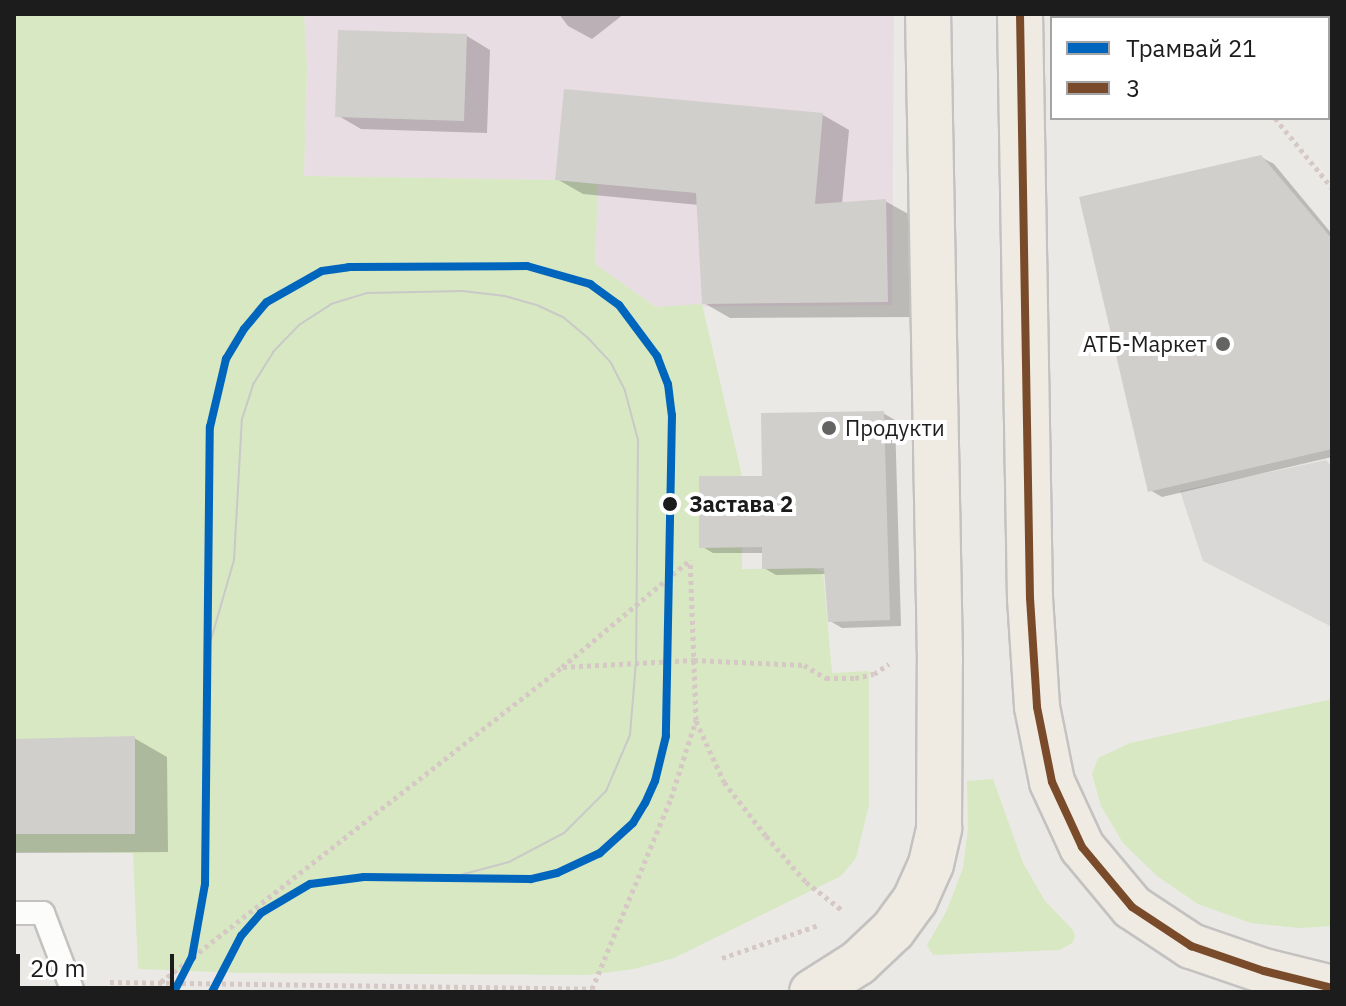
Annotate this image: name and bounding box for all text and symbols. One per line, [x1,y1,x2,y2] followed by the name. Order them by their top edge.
[1050,16,1330,120] legend
[1126,32,1257,64] text: Трамвай 21
[1126,72,1140,104] text: 3
[1083,331,1207,357] place label: АТБ-Маркет
[1214,335,1232,353] marker: АТБ-Маркет
[845,415,945,441] place label: Продукти
[820,419,838,437] marker: Продукти
[689,491,793,517] place label: Застава 2
[658,492,682,516] marker: Застава 2
[20,938,178,988] scale bar
[30,952,85,984] text: 20 m

